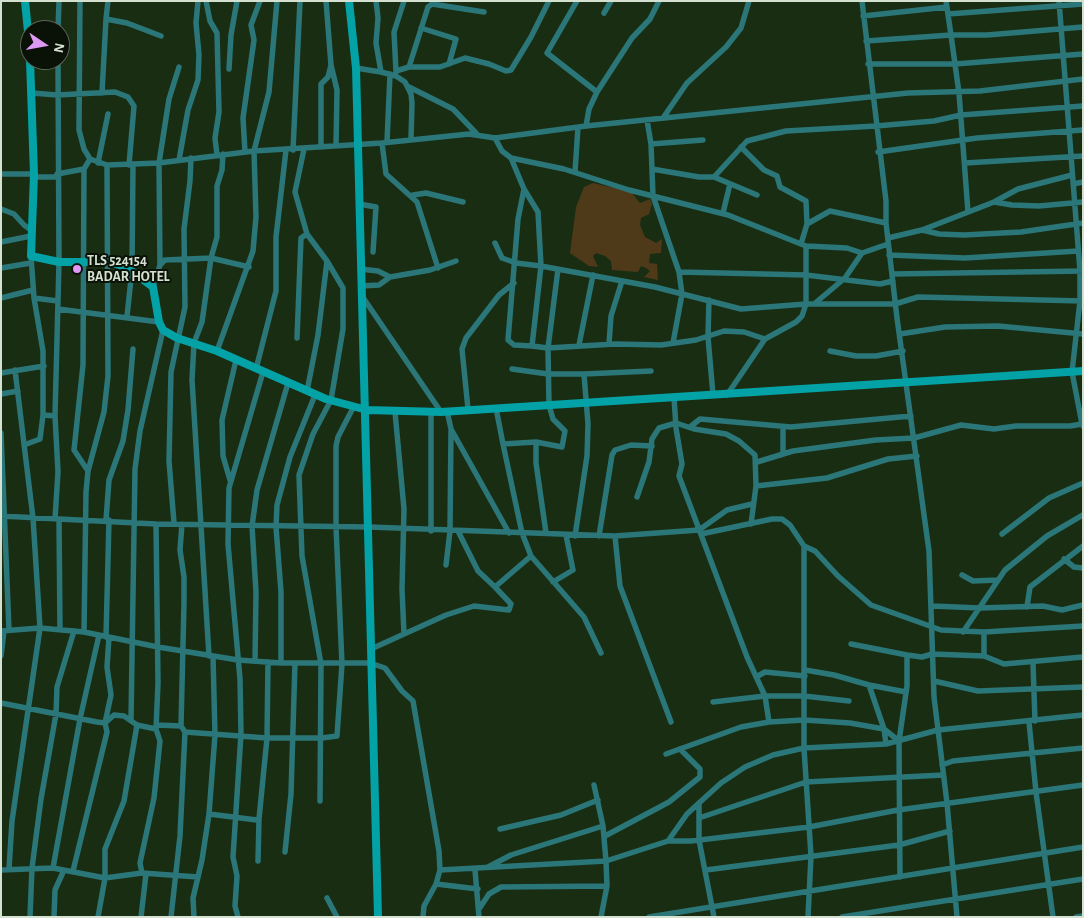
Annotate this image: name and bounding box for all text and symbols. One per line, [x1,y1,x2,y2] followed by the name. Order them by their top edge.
[20,20,70,70] north arrow
[51,42,67,54] text: N
[87,253,170,286] place label: TLS 524154 BADAR HOTEL
[71,263,83,275] marker: TLS 524154 BADAR HOTEL

